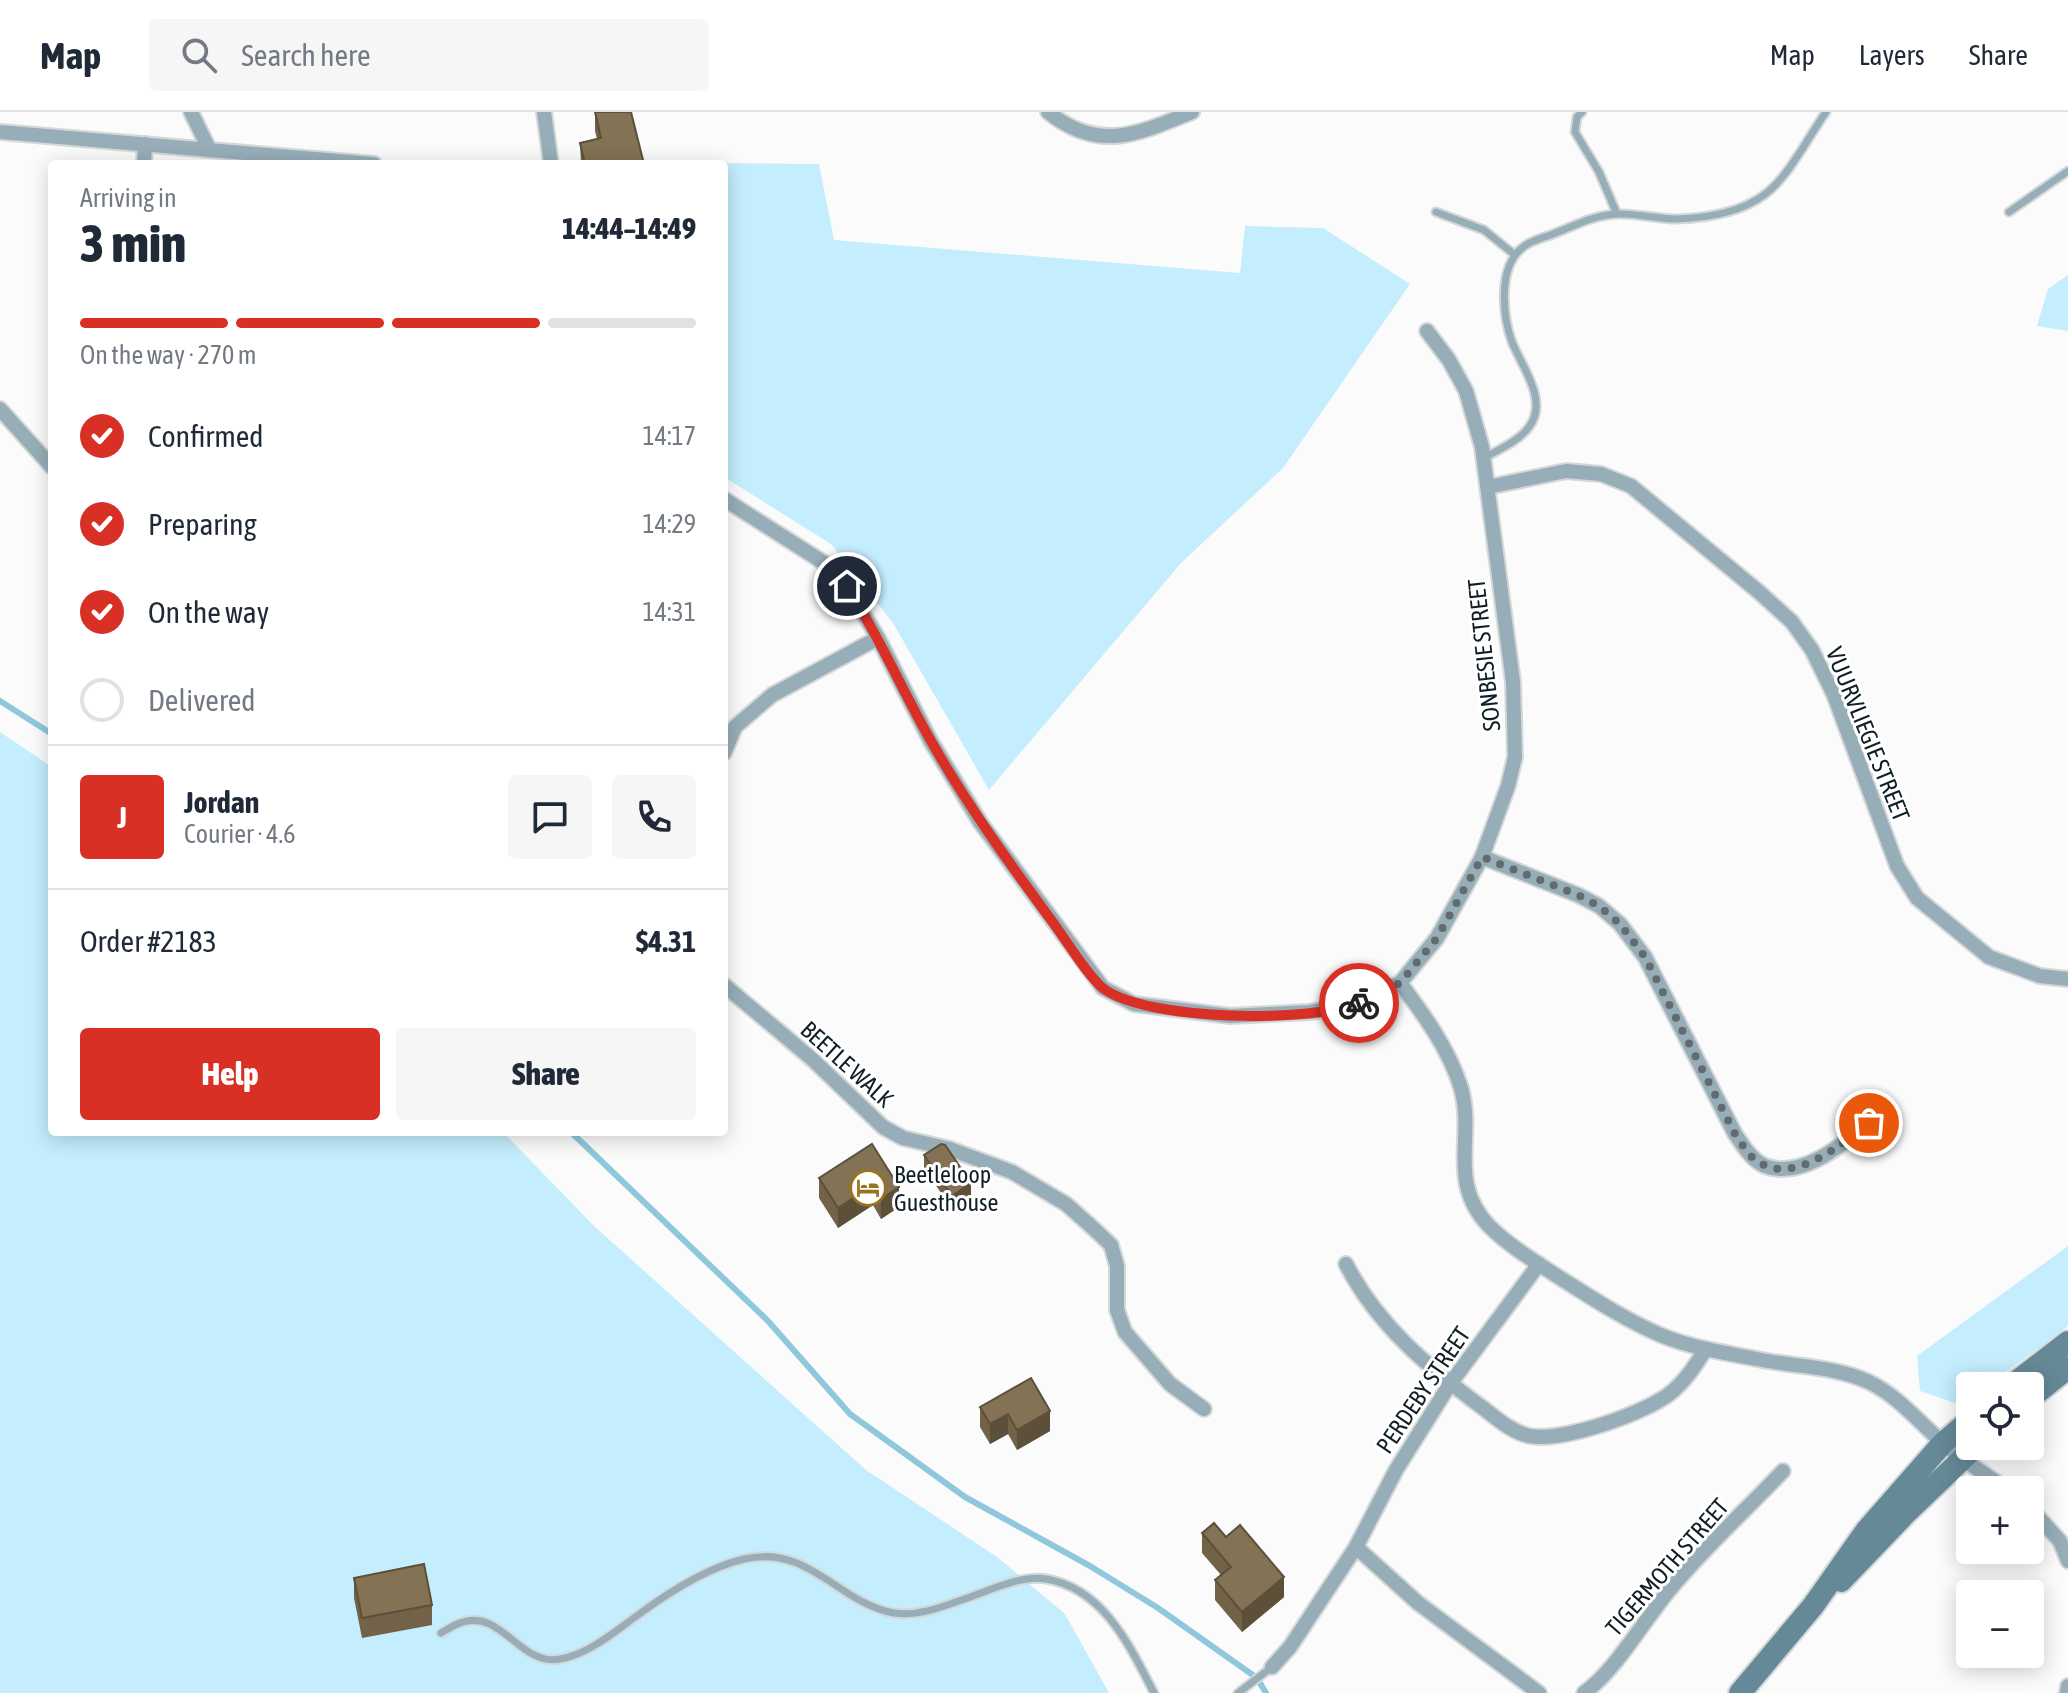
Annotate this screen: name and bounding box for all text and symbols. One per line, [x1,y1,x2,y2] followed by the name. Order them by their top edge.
[149,19,709,91] search box
[177,33,221,77] icon: search
[40,34,101,77] text: Map
[241,38,371,72] text: Search here
[1770,39,1815,71] text: Map
[1859,39,1925,71] text: Layers
[1969,39,2028,71] text: Share
[80,183,177,213] text: Arriving in
[562,211,696,245] text: 14:44–14:49
[80,213,186,273] text: 3 min
[80,340,257,370] text: On the way · 270 m
[80,414,124,458] icon: check
[148,419,263,453] text: Confirmed
[642,421,696,451] text: 14:17
[80,502,124,546] icon: check
[148,507,257,541] text: Preparing
[642,509,696,539] text: 14:29
[813,552,881,620] pin
[825,564,869,608] icon: home
[1463,577,1505,733] street label: SONBESIE STREET
[80,590,124,634] icon: check
[148,595,269,629] text: On the way
[642,597,696,627] text: 14:31
[1821,643,1915,825] street label: VUURVLIEGIE STREET
[148,683,256,717] text: Delivered
[508,775,592,859] button: chat
[612,775,696,859] button: phone
[184,785,259,819] text: Jordan
[117,800,127,834] text: J
[184,819,295,849] text: Courier · 4.6
[80,924,217,958] text: Order #2183
[636,924,696,958] text: $4.31
[1319,963,1399,1043] courier
[1337,981,1381,1025] icon: bike
[795,1016,899,1113] street label: BEETLE WALK
[80,1028,380,1120] button: Help
[396,1028,696,1120] button: Share
[1835,1089,1903,1157] pin
[1847,1101,1891,1145] icon: bag
[894,1161,998,1216] place label: Beetleloop Guesthouse
[849,1169,887,1207] hotel icon: Beetleloop Guesthouse
[1371,1321,1475,1458] street label: PERDEBY STREET
[1956,1372,2044,1668] map controls
[1956,1372,2044,1460] button: locate
[1956,1476,2044,1564] button: +
[1600,1493,1734,1641] street label: TIGERMOTH STREET
[1956,1580,2044,1668] button: −

